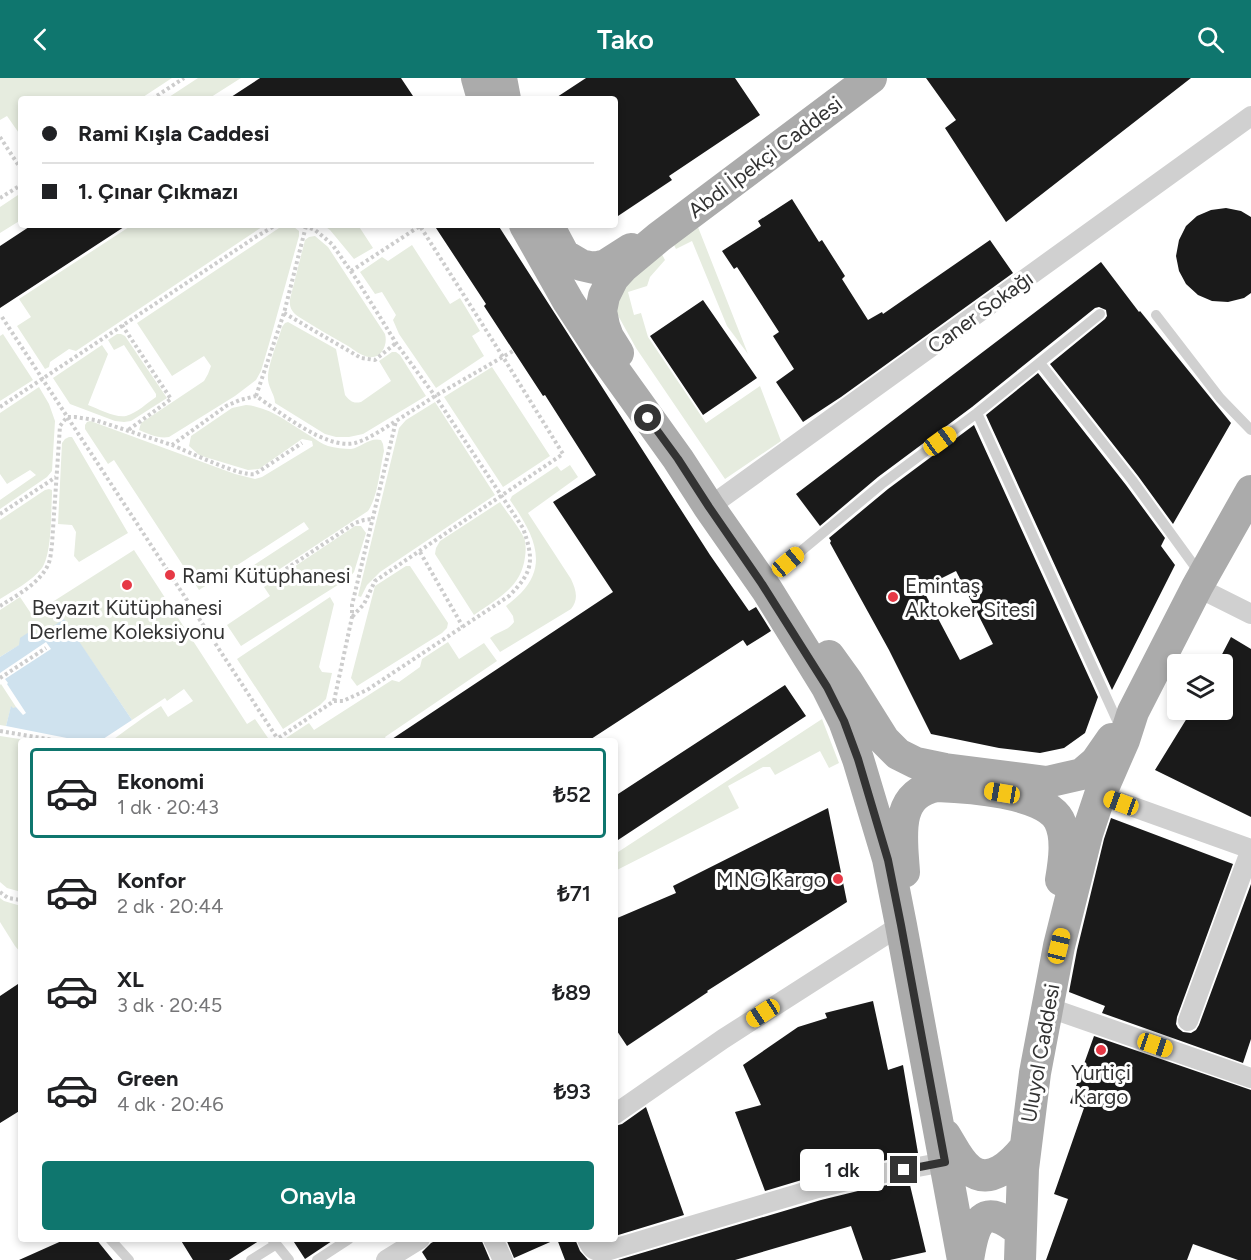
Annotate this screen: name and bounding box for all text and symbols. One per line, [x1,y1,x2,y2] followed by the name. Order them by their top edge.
[24,23,57,56] icon: back
[597,23,654,56] text: Tako
[1194,23,1227,56] icon: search
[683,91,847,223] street label: Abdi İpekçi Caddesi
[78,120,270,147] text: Rami Kışla Caddesi
[78,178,238,205] text: 1. Çınar Çıkmazı
[922,265,1038,359] street label: Caner Sokağı
[634,404,661,431] route start
[920,423,960,459] car
[768,544,808,580] car
[182,563,351,588] place label: Rami Kütüphanesi
[163,568,177,582] marker: Rami Kütüphanesi
[905,573,1035,622] place label: Emintaş Aktoker Sitesi
[120,578,134,592] marker: Beyazıt Kütüphanesi Derleme Koleksiyonu
[886,590,900,604] marker: Emintaş Aktoker Sitesi
[29,595,225,644] place label: Beyazıt Kütüphanesi Derleme Koleksiyonu
[1167,654,1233,720] map controls
[1167,654,1233,720] button: layers
[45,766,99,820] icon: car
[117,768,204,795] text: Ekonomi
[553,781,591,808] text: ₺52
[983,781,1021,805] car
[1101,788,1141,818] car
[117,795,219,819] text: 1 dk · 20:43
[45,865,99,919] icon: car
[117,867,186,894] text: Konfor
[716,867,826,892] place label: MNG Kargo
[831,872,845,886] marker: MNG Kargo
[557,880,591,907] text: ₺71
[117,894,223,918] text: 2 dk · 20:44
[1046,926,1072,966] car
[45,964,99,1018] icon: car
[117,966,144,993] text: XL
[552,979,591,1006] text: ₺89
[1015,982,1065,1124] street label: Uluyol Caddesi
[117,993,222,1017] text: 3 dk · 20:45
[743,996,783,1030] car
[1135,1031,1175,1059] car
[1094,1043,1108,1057] marker: Yurtiçi Kargo
[1071,1060,1131,1109] place label: Yurtiçi Kargo
[45,1063,99,1117] icon: car
[117,1065,179,1092] text: Green
[554,1078,591,1105] text: ₺93
[117,1092,224,1116] text: 4 dk · 20:46
[799,1149,883,1191] callout: 1 dk
[890,1156,917,1183] route end
[824,1158,860,1182] text: 1 dk
[42,1161,594,1230] button: Onayla

